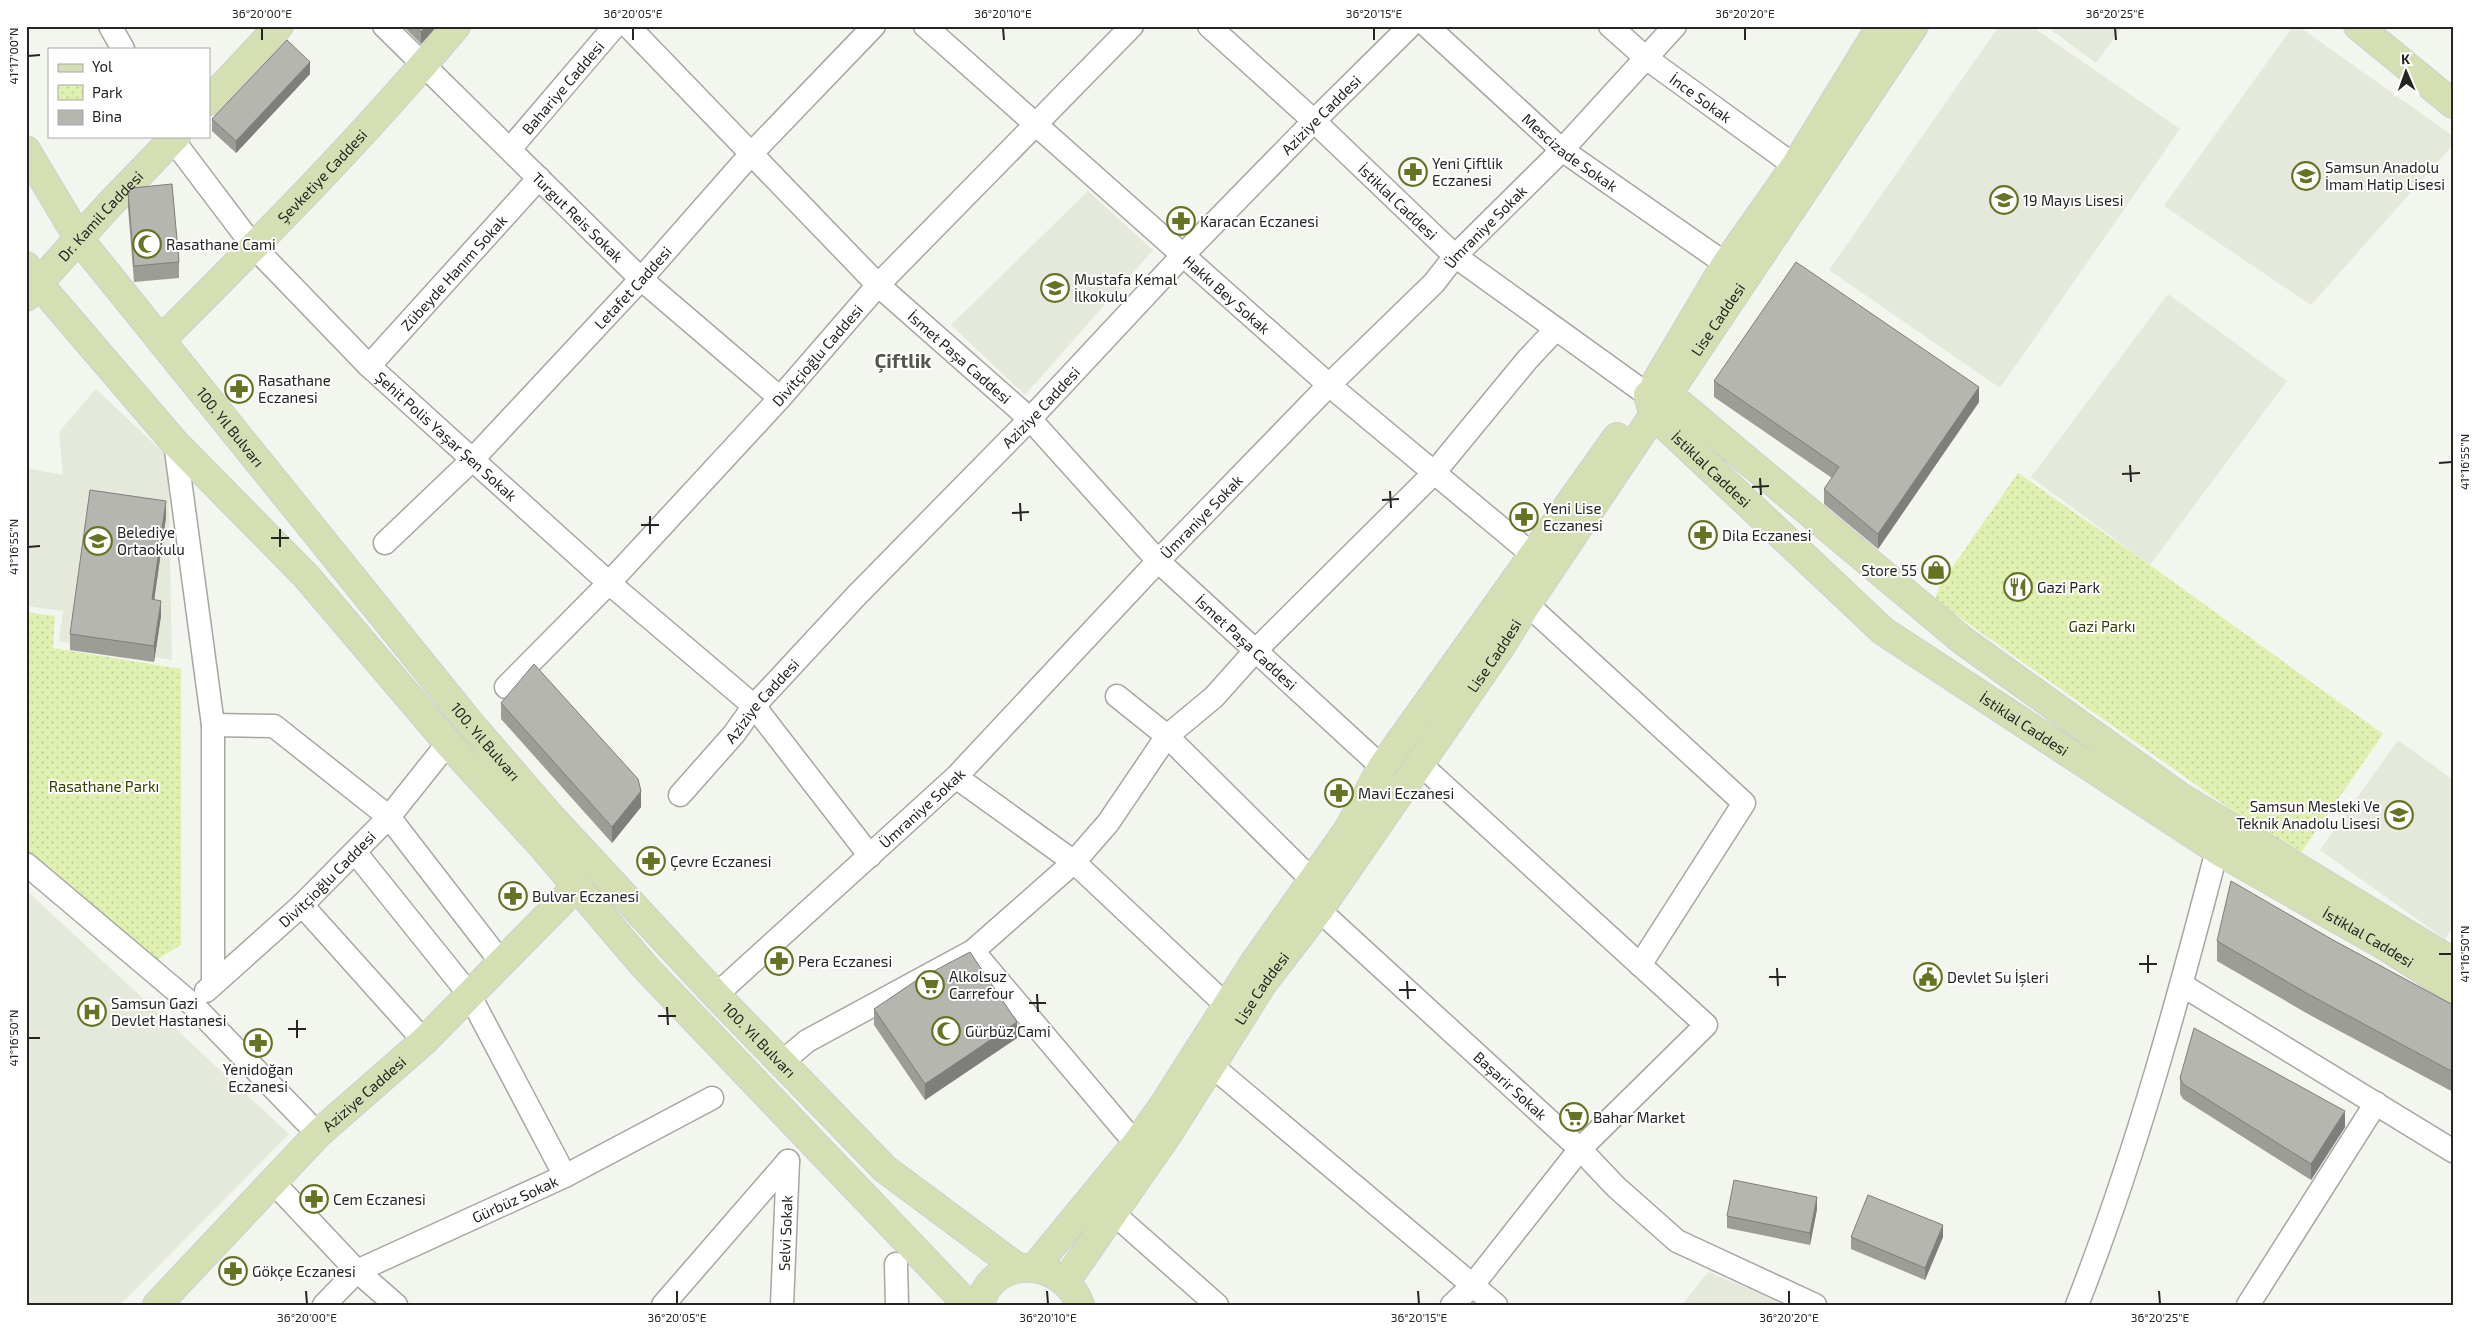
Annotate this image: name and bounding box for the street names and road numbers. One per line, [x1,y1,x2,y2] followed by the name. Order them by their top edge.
[518,37,607,138] street label: Bahariye Caddesi
[1667,69,1736,126] street label: İnce Sokak
[1277,71,1364,158] street label: Aziziye Caddesi
[1519,109,1622,195] street label: Mescizade Sokak
[273,125,370,227] street label: Şevketiye Caddesi
[1355,160,1441,243] street label: İstiklal Caddesi
[54,167,146,265] street label: Dr. Kamil Caddesi
[529,168,627,266] street label: Turgut Reis Sokak
[1440,181,1530,272] street label: Ümraniye Sokak
[397,211,510,334] street label: Zübeyde Hanım Sokak
[590,242,675,333] street label: Letafet Caddesi
[1180,251,1274,338] street label: Hakkı Bey Sokak
[1687,279,1748,359] street label: Lise Caddesi
[768,301,866,410] street label: Divitçioğlu Caddesi
[904,307,1015,407] street label: İsmet Paşa Caddesi
[998,363,1083,451] street label: Aziziye Caddesi
[371,368,521,505] street label: Şehit Polis Yaşar Şen Sokak
[193,383,268,470] street label: 100. Yıl Bulvarı
[1668,428,1755,511] street label: İstiklal Caddesi
[1157,471,1246,562] street label: Ümraniye Sokak
[1192,591,1301,694] street label: İsmet Paşa Caddesi
[1463,616,1524,696] street label: Lise Caddesi
[721,655,802,747] street label: Aziziye Caddesi
[1977,688,2072,759] street label: İstiklal Caddesi
[447,699,524,784] street label: 100. Yıl Bulvarı
[875,764,969,852] street label: Ümraniye Sokak
[275,827,379,931] street label: Divitçioğlu Caddesi
[2320,903,2417,971] street label: İstiklal Caddesi
[1230,948,1292,1028] street label: Lise Caddesi
[719,999,800,1081] street label: 100. Yıl Bulvarı
[1470,1048,1551,1124] street label: Başarir Sokak
[319,1052,409,1135] street label: Aziziye Caddesi
[469,1171,561,1226] street label: Gürbüz Sokak
[774,1194,796,1271] street label: Selvi Sokak

